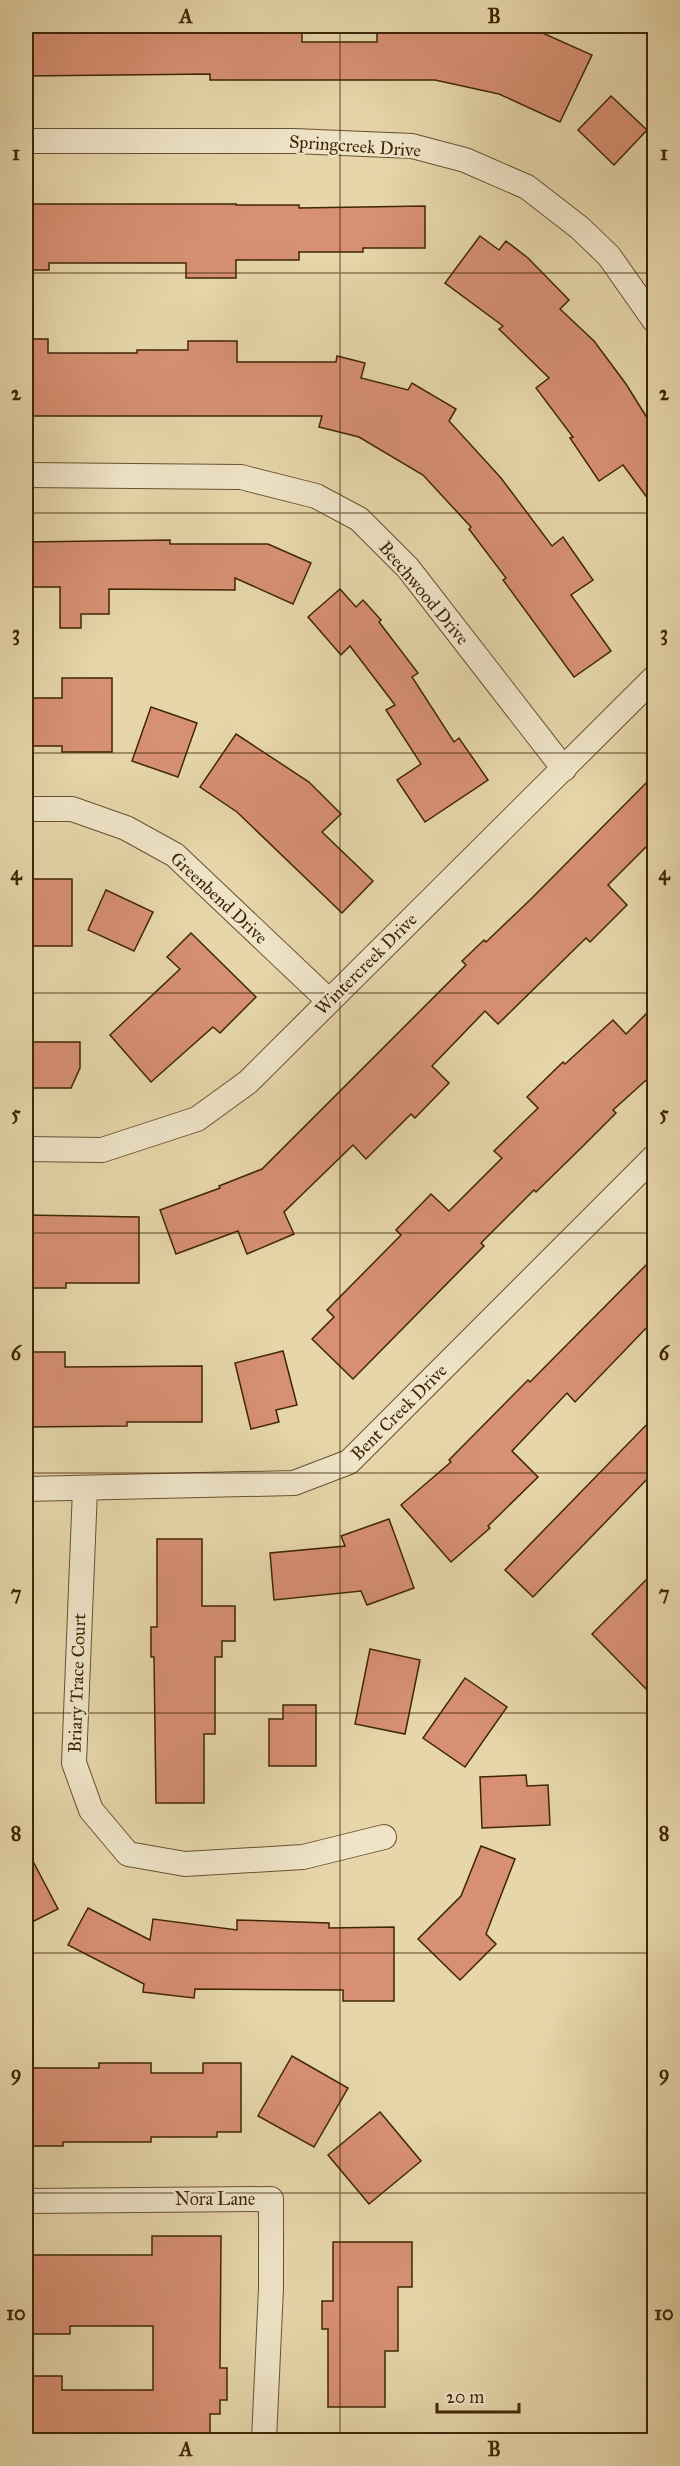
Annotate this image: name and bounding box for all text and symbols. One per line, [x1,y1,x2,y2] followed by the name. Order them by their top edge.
[177,4,193,28] text: A
[487,4,501,28] text: B
[288,130,422,163] street label: Springcreek Drive
[12,141,20,165] text: 1
[660,141,668,165] text: 1
[11,381,22,405] text: 2
[659,381,670,405] text: 2
[374,537,474,649] street label: Beechwood Drive
[12,621,20,646] text: 3
[660,621,668,646] text: 3
[166,847,272,949] street label: Greenbend Drive
[10,861,22,886] text: 4
[658,861,670,886] text: 4
[310,908,422,1020] street label: Wintercreek Drive
[11,1101,21,1125] text: 5
[659,1101,669,1125] text: 5
[11,1341,23,1365] text: 6
[659,1341,671,1365] text: 6
[346,1359,452,1465] street label: Bent Creek Drive
[11,1581,22,1605] text: 7
[659,1581,670,1605] text: 7
[64,1612,90,1753] street label: Briary Trace Court
[11,1821,21,1845] text: 8
[659,1821,669,1845] text: 8
[11,2061,21,2086] text: 9
[659,2061,669,2086] text: 9
[175,2188,255,2210] street label: Nora Lane
[6,2301,26,2325] text: 10
[654,2301,674,2325] text: 10
[437,2376,520,2414] scale bar
[446,2386,484,2408] text: 20 m
[177,2437,193,2461] text: A
[487,2437,501,2461] text: B

